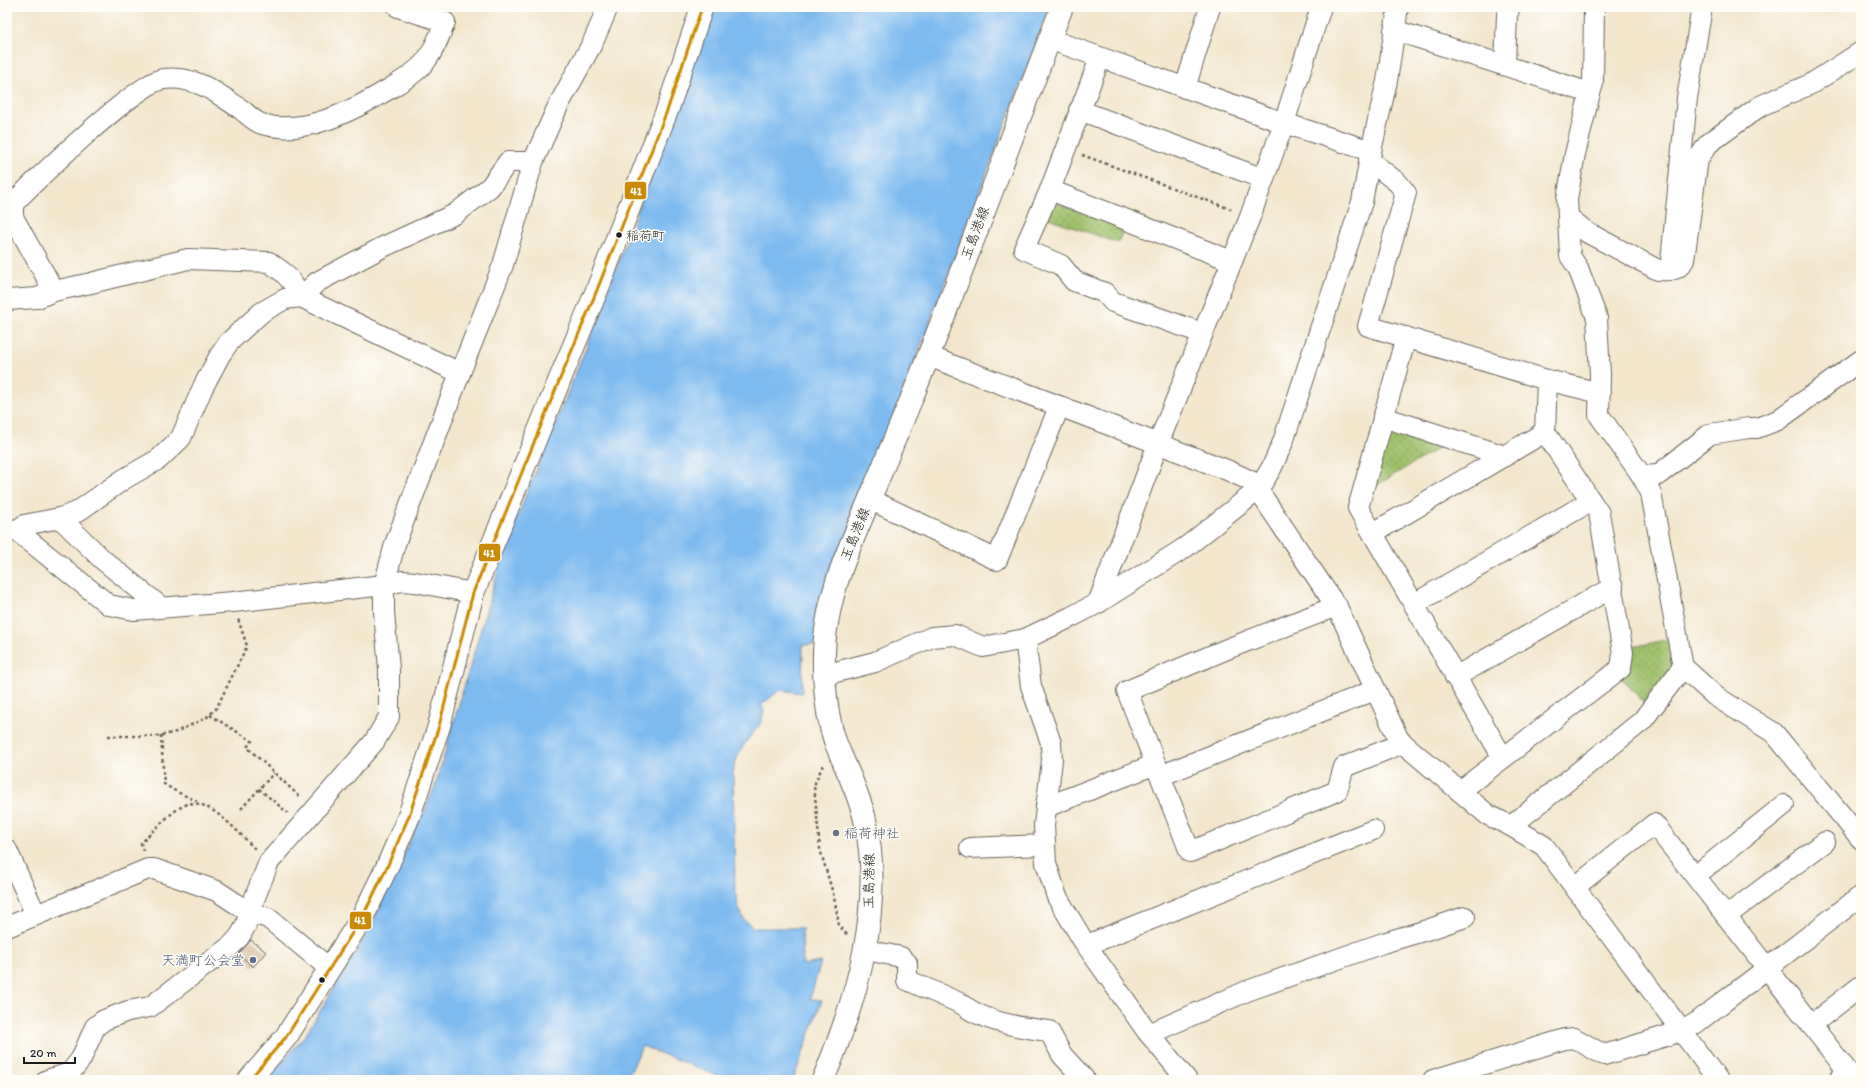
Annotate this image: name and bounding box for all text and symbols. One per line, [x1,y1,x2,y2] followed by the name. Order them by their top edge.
[624,181,647,200] line badge: 41
[630,185,643,198] text: 41
[957,204,993,262] street label: 玉島港線
[626,228,665,243] place label: 稲荷町
[614,230,624,240] marker: 稲荷町
[837,505,873,563] street label: 玉島港線
[478,543,501,562] line badge: 41
[483,547,496,560] text: 41
[844,825,900,842] place label: 稲荷神社
[831,828,841,838] marker: 稲荷神社
[860,853,878,909] street label: 玉島港線
[349,911,372,930] line badge: 41
[354,914,367,927] text: 41
[161,952,245,969] place label: 天満町公会堂
[248,955,258,965] marker: 天満町公会堂
[317,975,327,985] unlabelled marker
[24,1039,75,1065] scale bar
[30,1046,57,1060] text: 20 m

